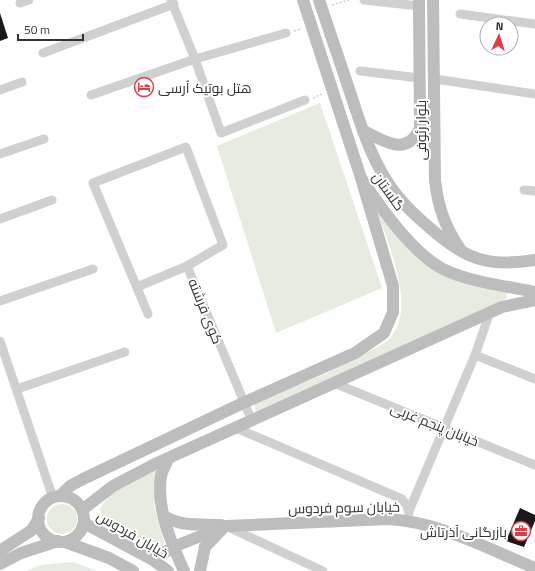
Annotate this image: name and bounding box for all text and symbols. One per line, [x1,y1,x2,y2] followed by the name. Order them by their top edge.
[18,16,83,42] scale bar
[479,16,519,56] north arrow
[495,18,504,34] text: N
[24,20,50,39] text: 50 m
[133,76,155,98] hotel icon: هتل بوتیک اُرسی
[158,77,252,98] place label: هتل بوتیک اُرسی
[410,100,431,160] street label: بلوار رئوفی
[368,167,410,215] street label: گلستان
[183,275,229,347] street label: کوی فرشته
[388,397,482,451] street label: خیابان پنجم غربی
[288,496,400,518] street label: خیابان سوم فردوس
[93,505,173,563] street label: خیابان فردوس
[510,520,532,542] office icon: بازرگانی آذرتاش
[420,521,507,542] place label: بازرگانی آذرتاش

